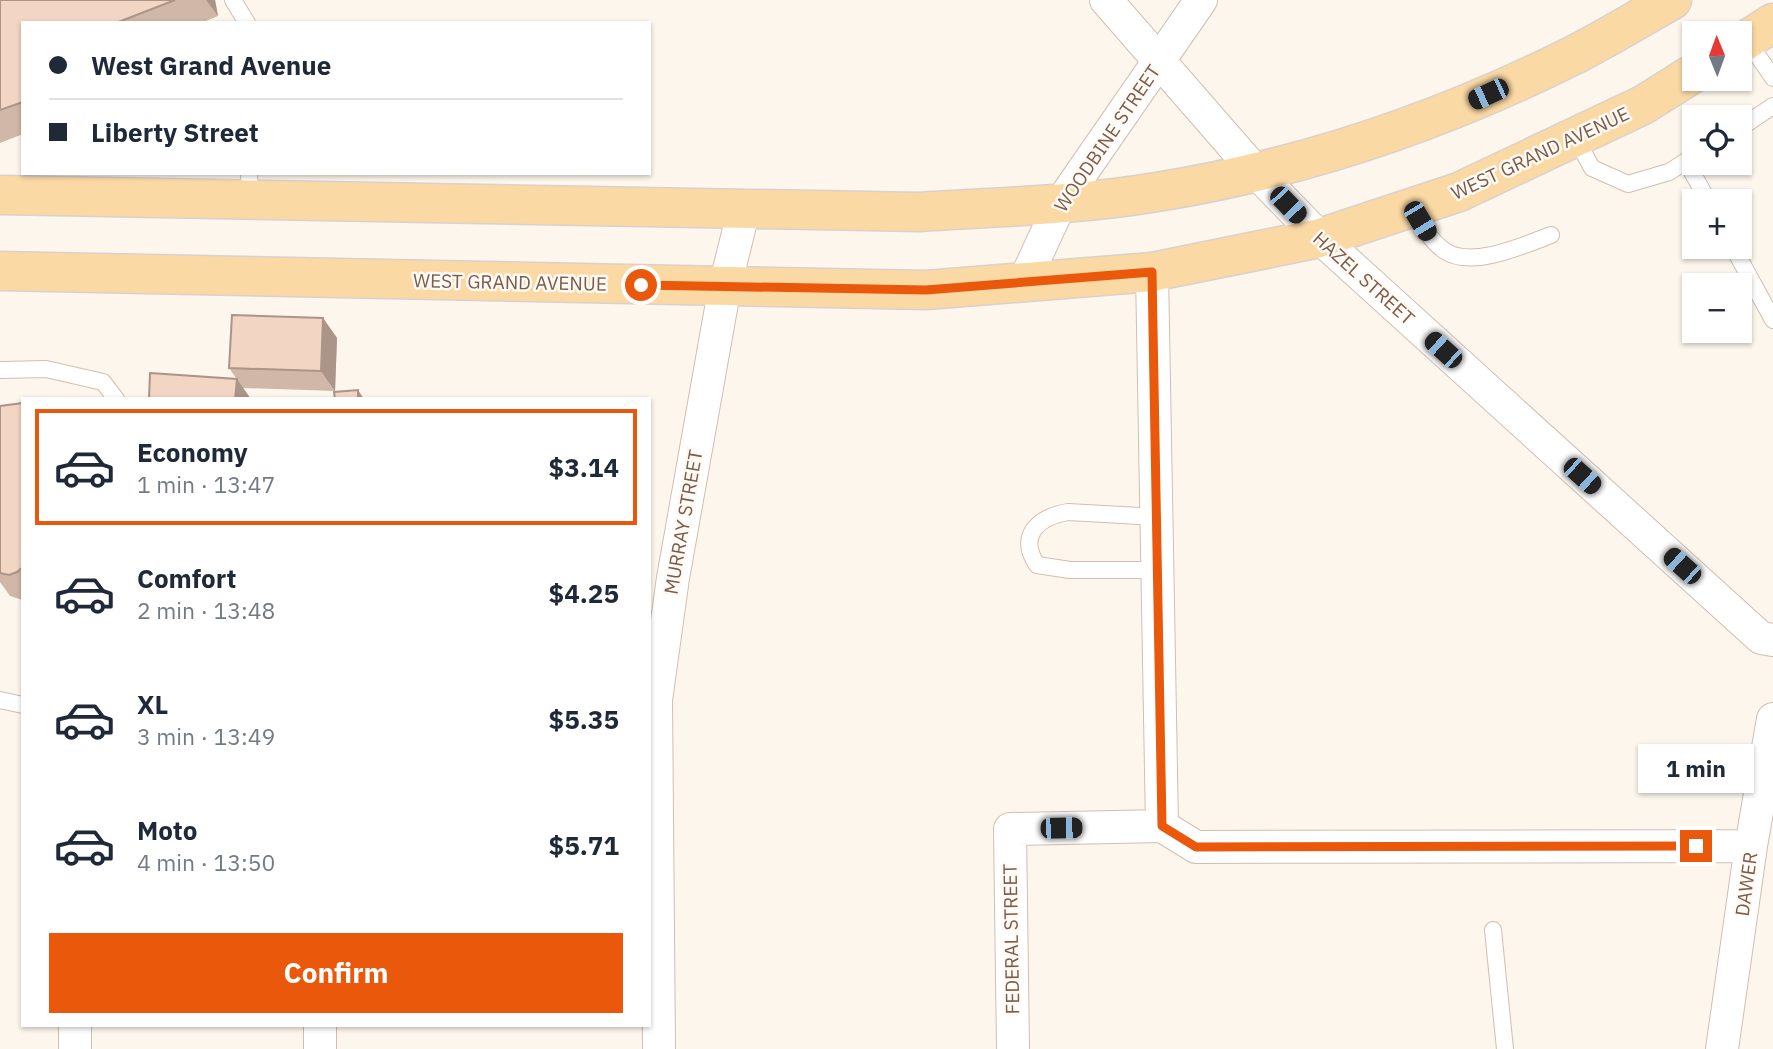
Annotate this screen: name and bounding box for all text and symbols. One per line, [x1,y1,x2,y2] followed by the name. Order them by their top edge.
[1682,21,1752,91] north arrow
[1682,21,1752,343] map controls
[91,48,331,82] text: West Grand Avenue
[1049,60,1165,216] street label: WOODBINE STREET
[1465,76,1512,112] car
[1447,101,1633,205] street label: WEST GRAND AVENUE
[1682,105,1752,175] button: locate
[91,115,259,149] text: Liberty Street
[1266,183,1311,227] car
[1682,189,1752,259] button: +
[1401,198,1440,244] car
[1308,226,1420,330] street label: HAZEL STREET
[413,268,607,296] street label: WEST GRAND AVENUE
[625,269,657,301] route start
[1682,273,1752,343] button: −
[1421,328,1466,372] car
[137,435,248,469] text: Economy
[53,436,116,499] icon: car
[658,448,708,596] street label: MURRAY STREET
[549,450,619,484] text: $3.14
[1560,454,1605,498] car
[137,469,275,499] text: 1 min · 13:47
[1660,544,1705,588] car
[137,561,236,595] text: Comfort
[53,562,116,625] icon: car
[549,576,619,610] text: $4.25
[137,595,275,625] text: 2 min · 13:48
[137,687,168,721] text: XL
[53,688,116,751] icon: car
[549,702,619,736] text: $5.35
[137,721,275,751] text: 3 min · 13:49
[1638,744,1754,794] callout: 1 min
[1666,753,1726,783] text: 1 min
[137,813,197,847] text: Moto
[53,814,116,877] icon: car
[1040,817,1083,839] car
[549,828,619,862] text: $5.71
[1680,830,1712,862] route end
[137,847,275,877] text: 4 min · 13:50
[1730,850,1762,918] street label: DAWER
[998,863,1024,1015] street label: FEDERAL STREET
[49,933,623,1013] button: Confirm

